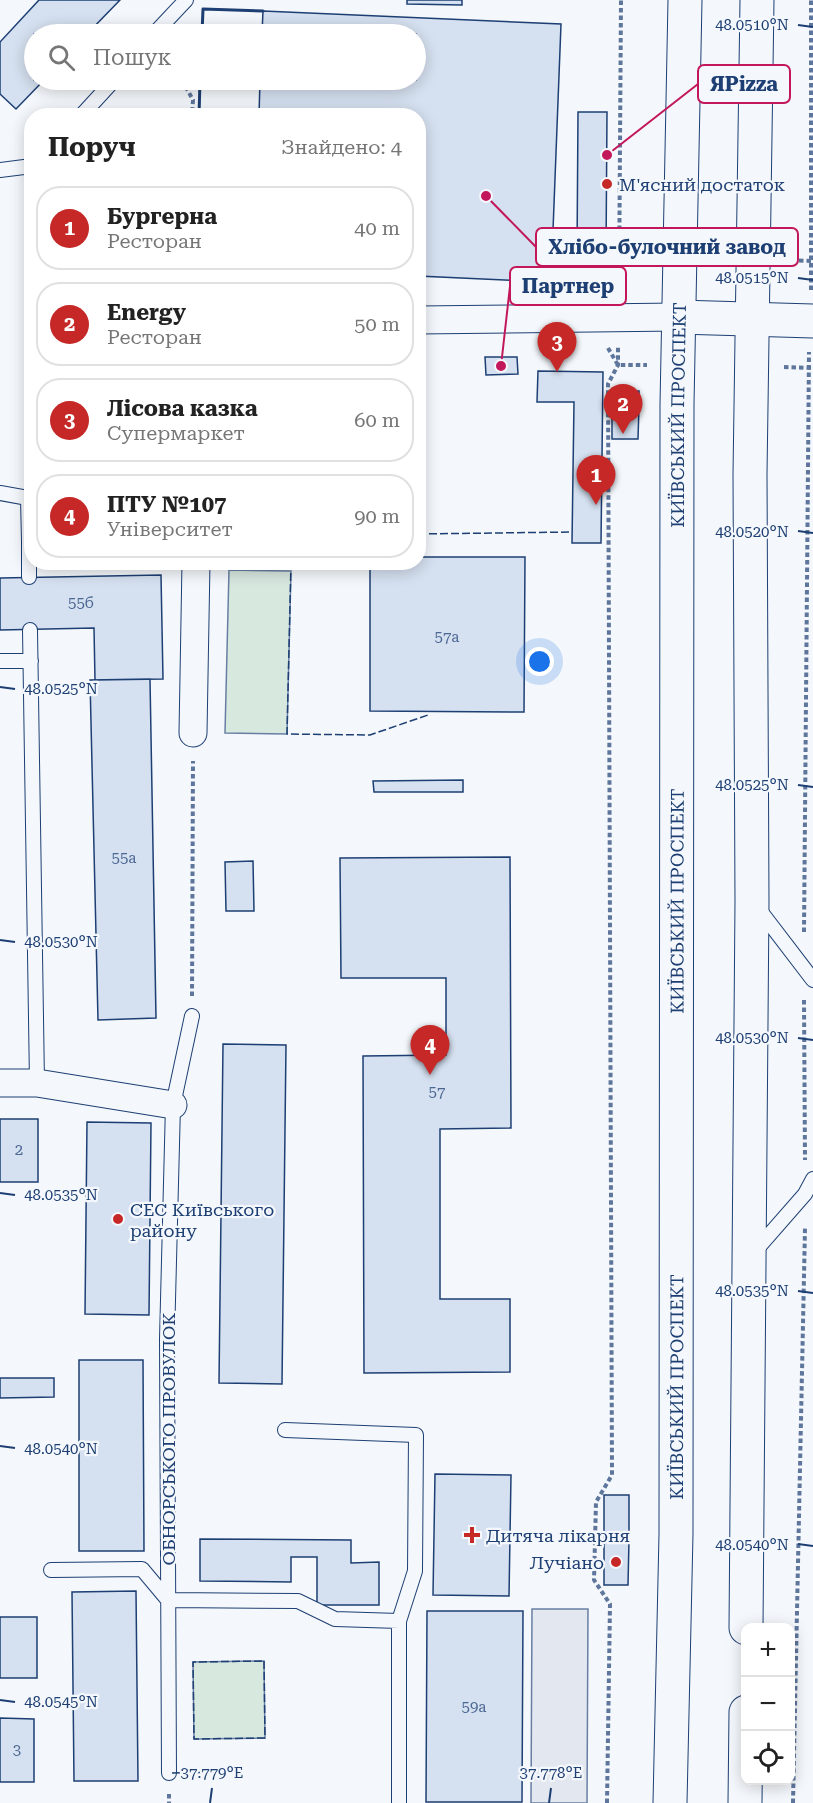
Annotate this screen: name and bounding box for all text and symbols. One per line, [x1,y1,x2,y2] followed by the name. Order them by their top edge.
[715,16,789,34] text: 48.0510°N
[24,24,426,90] search box
[45,41,78,74] icon: search
[93,45,171,70] text: Пошук
[698,65,790,103] callout: ЯPizza
[710,72,778,96] text: ЯPizza
[48,132,136,162] text: Поруч
[281,135,402,159] text: Знайдено: 4
[619,174,785,195] place label: М'ясний достаток
[600,177,614,191] marker: М'ясний достаток
[107,204,217,229] text: Бургерна
[64,216,75,240] text: 1
[354,216,400,240] text: 40 m
[536,228,798,266] callout: Хлібо-булочний завод
[107,229,202,253] text: Ресторан
[548,235,786,259] text: Хлібо-булочний завод
[510,267,626,305] callout: Партнер
[715,269,789,287] text: 48.0515°N
[522,274,614,298] text: Партнер
[107,300,186,325] text: Energy
[666,302,690,528] street label: КИЇВСЬКИЙ ПРОСПЕКТ
[64,312,75,336] text: 2
[354,312,400,336] text: 50 m
[538,322,576,372] pin: 3
[107,325,202,349] text: Ресторан
[604,384,642,434] pin: 2
[107,396,258,421] text: Лісова казка
[64,408,75,432] text: 3
[354,408,400,432] text: 60 m
[107,421,245,445] text: Супермаркет
[576,456,616,505] pin: 1
[107,492,226,517] text: ПТУ №107
[64,504,75,528] text: 4
[354,504,400,528] text: 90 m
[107,517,233,541] text: Університет
[715,523,789,541] text: 48.0520°N
[68,594,94,612] house number: 55б
[435,628,459,646] house number: 57а
[525,647,554,676] your location
[24,680,98,698] text: 48.0525°N
[715,776,789,794] text: 48.0525°N
[666,788,687,1014] street label: КИЇВСЬКИЙ ПРОСПЕКТ
[112,849,136,867] house number: 55а
[24,933,98,951] text: 48.0530°N
[410,1026,450,1075] pin: 4
[715,1029,789,1047] text: 48.0530°N
[429,1083,445,1101] house number: 57
[15,1141,23,1159] house number: 2
[24,1186,98,1204] text: 48.0535°N
[130,1199,274,1241] place label: СЕС Київського району
[111,1212,125,1226] marker: СЕС Київського району
[666,1274,687,1500] street label: КИЇВСЬКИЙ ПРОСПЕКТ
[715,1282,789,1300] text: 48.0535°N
[158,1313,179,1565] street label: ОБНОРСЬКОГО ПРОВУЛОК
[24,1440,98,1458] text: 48.0540°N
[486,1525,630,1546] place label: Дитяча лікарня
[463,1526,481,1544] marker: Дитяча лікарня
[715,1536,789,1554] text: 48.0540°N
[530,1552,604,1573] place label: Лучіано
[609,1555,623,1569] marker: Лучіано
[741,1623,795,1785] map controls
[741,1623,795,1677] button: +
[741,1677,795,1731] button: −
[24,1693,98,1711] text: 48.0545°N
[462,1698,486,1716] house number: 59а
[741,1731,795,1785] button: locate
[13,1741,21,1759] house number: 3
[181,1764,243,1782] text: 37.779°E
[520,1764,582,1782] text: 37.778°E

